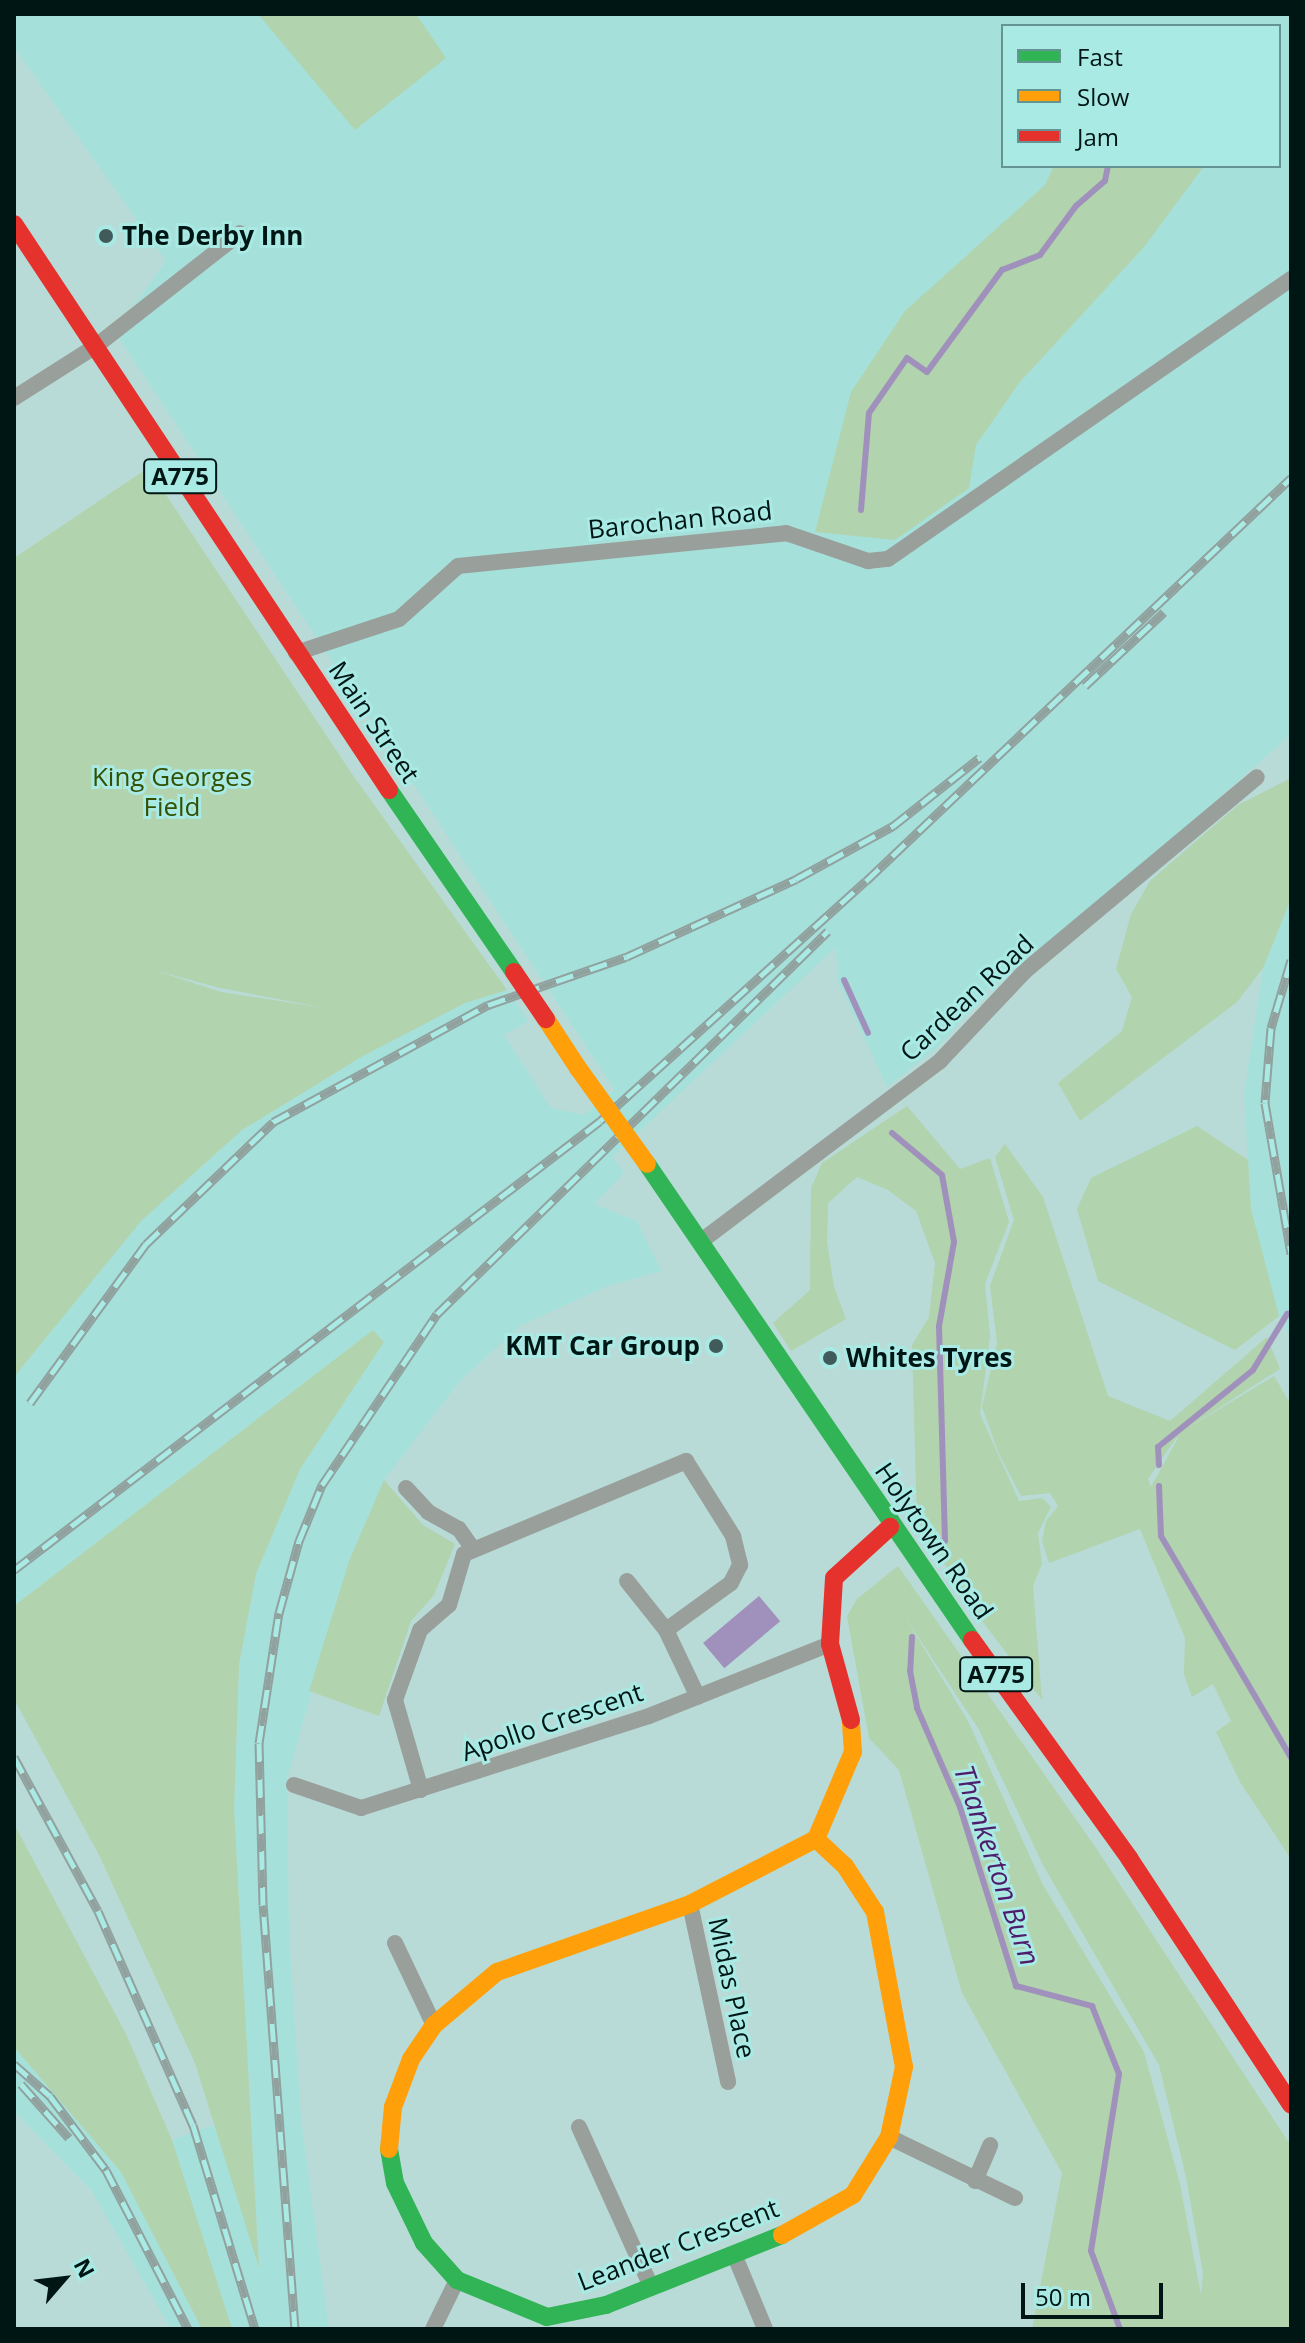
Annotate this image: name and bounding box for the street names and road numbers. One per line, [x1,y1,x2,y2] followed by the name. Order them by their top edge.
[142,456,218,496] road number: A775
[586,495,774,545] street label: Barochan Road
[322,655,426,789] street label: Main Street
[894,928,1040,1068] street label: Cardean Road
[868,1457,1000,1625] street label: Holytown Road
[958,1654,1034,1694] road number: A775
[457,1676,647,1768] street label: Apollo Crescent
[702,1915,762,2061] street label: Midas Place
[573,2192,783,2298] street label: Leander Crescent

